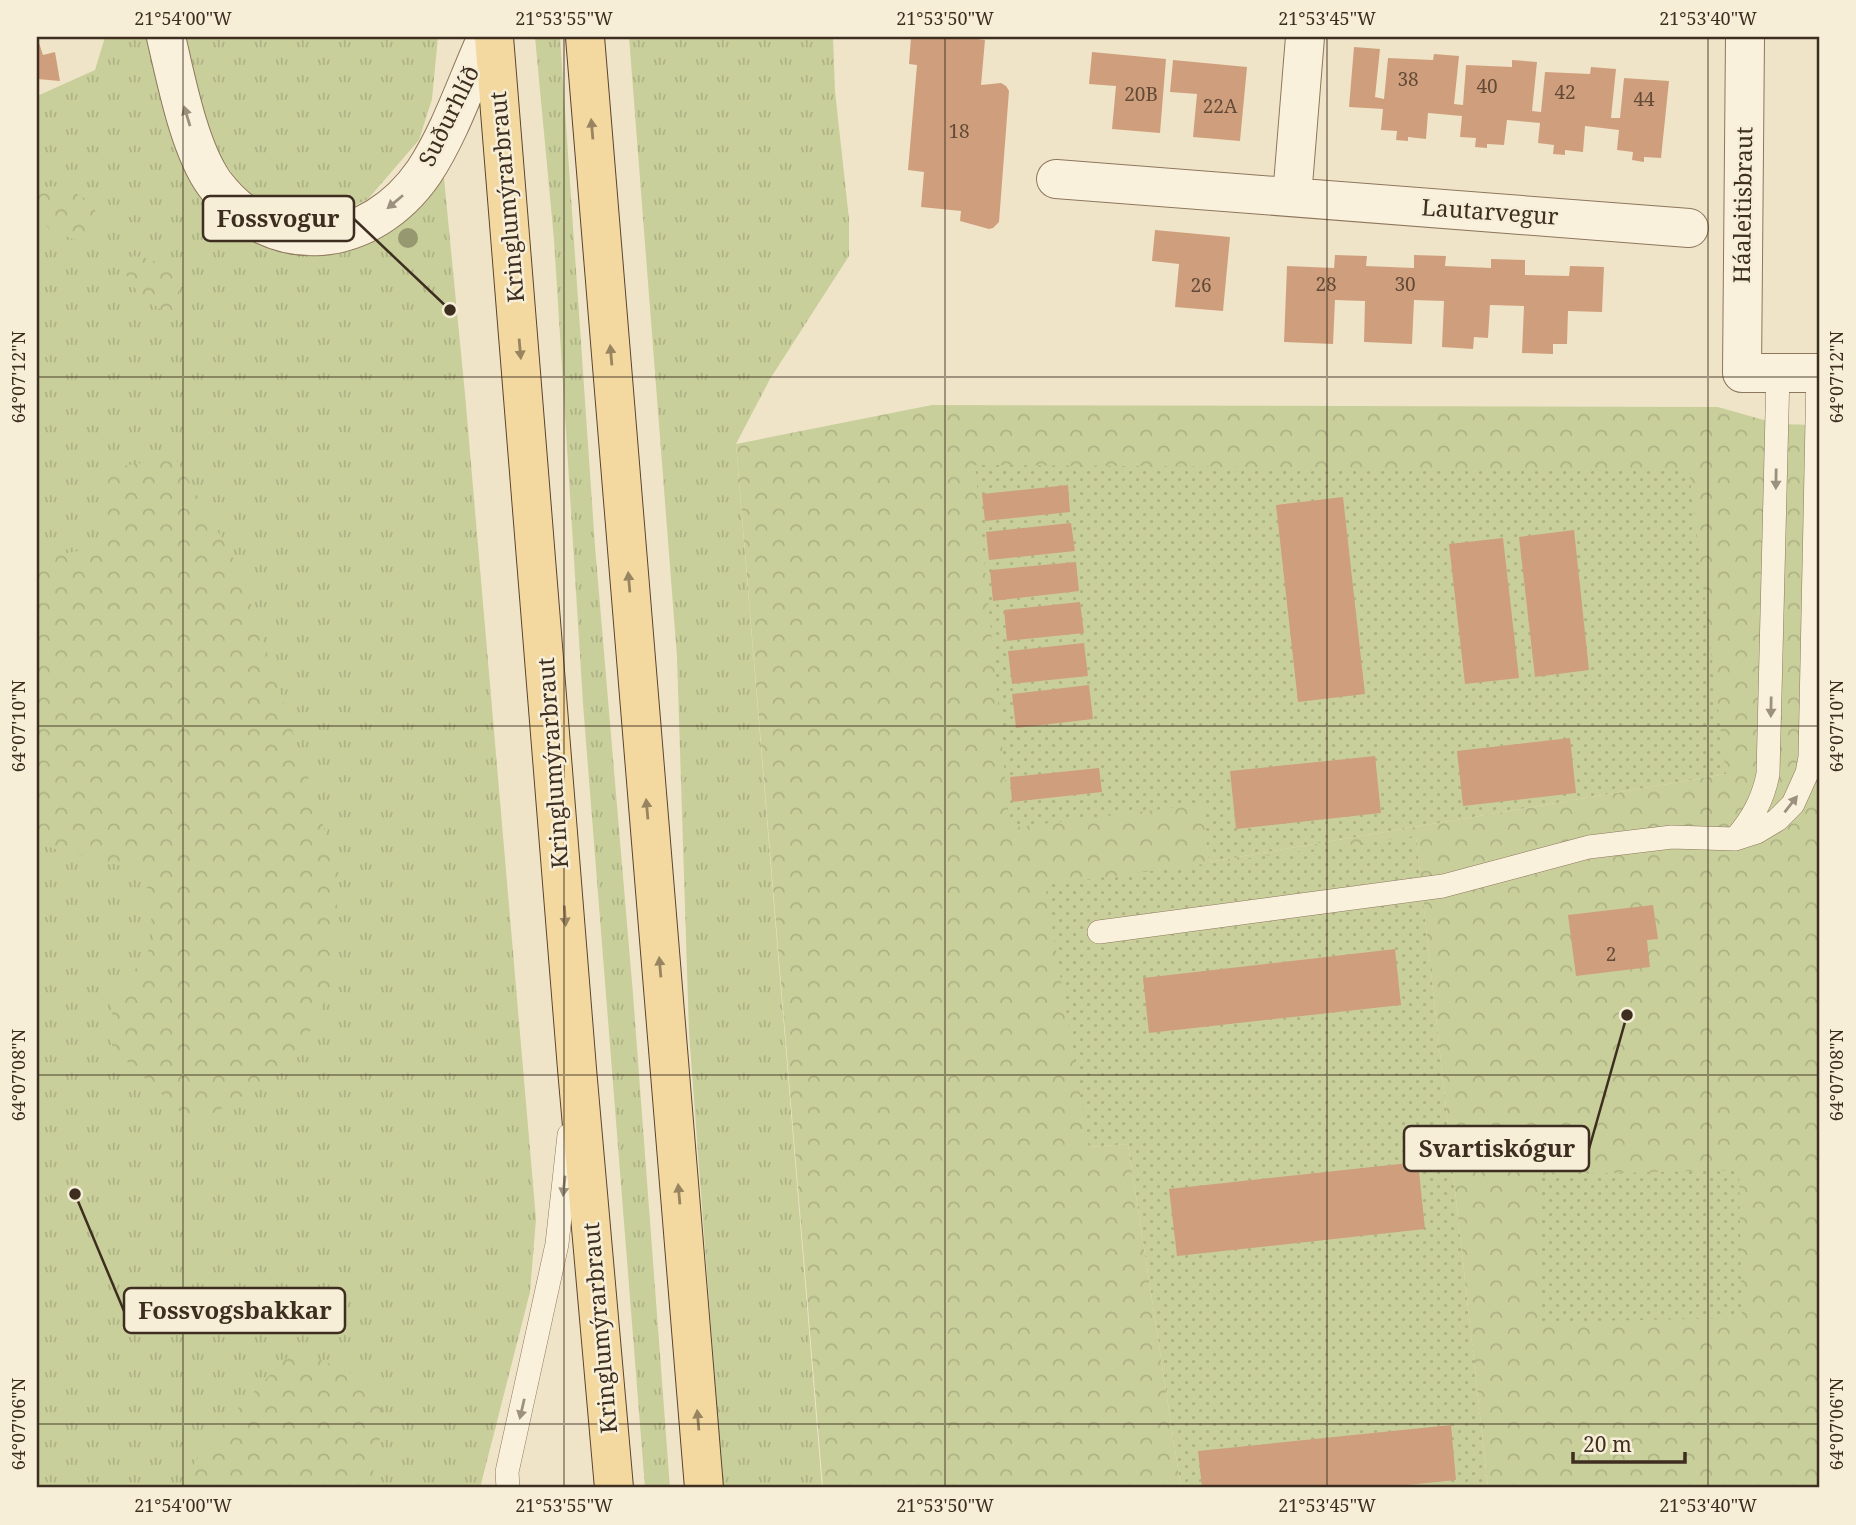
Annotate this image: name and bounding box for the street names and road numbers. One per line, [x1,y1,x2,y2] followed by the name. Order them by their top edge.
[410,60,486,171] street label: Suðurhlíð
[481,90,531,304] street label: Kringlumýrarbraut
[1725,126,1759,284] street label: Háaleitisbraut
[1421,190,1560,232] street label: Lautarvegur
[529,656,575,870] street label: Kringlumýrarbraut
[574,1221,624,1435] street label: Kringlumýrarbraut

